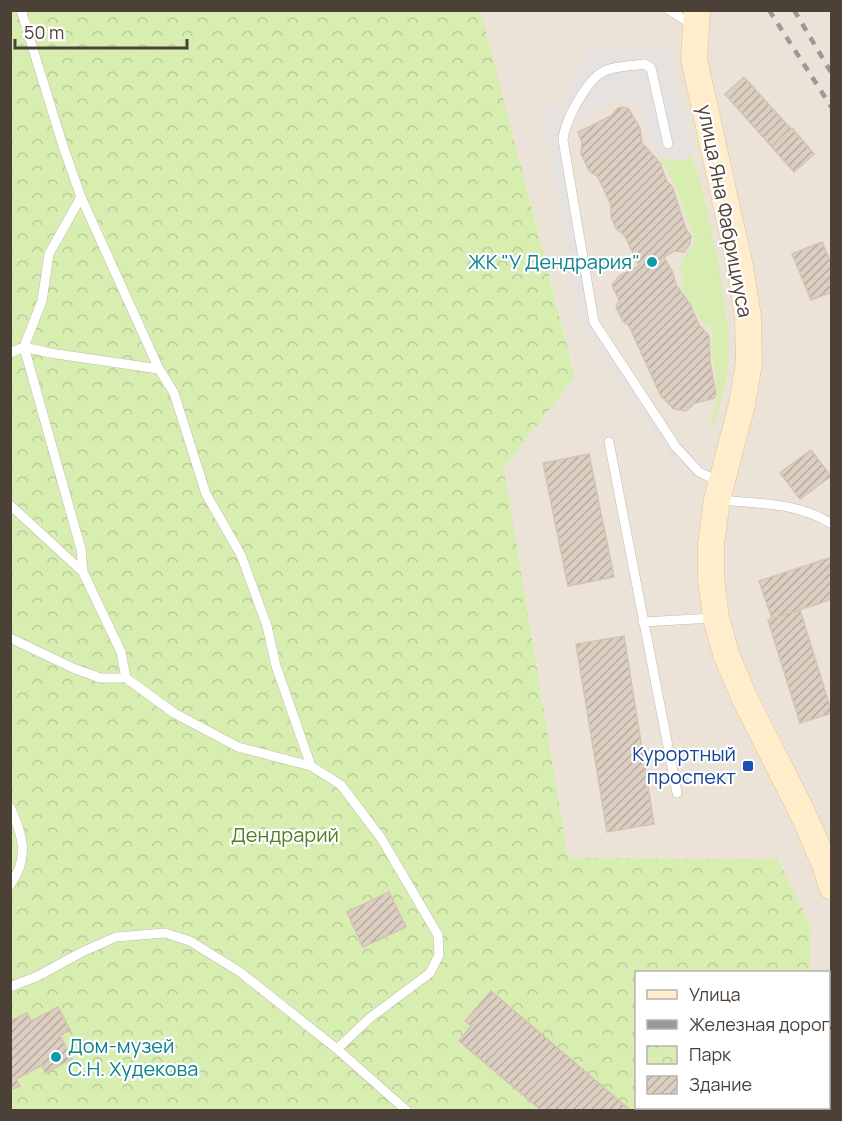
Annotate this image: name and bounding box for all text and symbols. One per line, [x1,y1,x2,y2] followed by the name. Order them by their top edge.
[15,12,188,50] scale bar
[24,20,64,44] text: 50 m
[692,102,759,320] street label: улица Яна Фабрициуса
[468,248,640,275] place label: ЖК "У Дендрария"
[645,255,659,269] marker: ЖК "У Дендрария"
[632,740,736,790] place label: Курортный проспект
[741,759,755,773] marker: Курортный проспект
[231,821,339,848] park label: Дендрарий
[635,971,830,1109] legend
[689,982,741,1006] text: Улица
[689,1012,840,1036] text: Железная дорога
[68,1032,198,1082] place label: Дом-музей С.Н. Худекова
[689,1042,732,1066] text: Парк
[49,1050,63,1064] marker: Дом-музей С.Н. Худекова
[689,1072,752,1096] text: Здание

